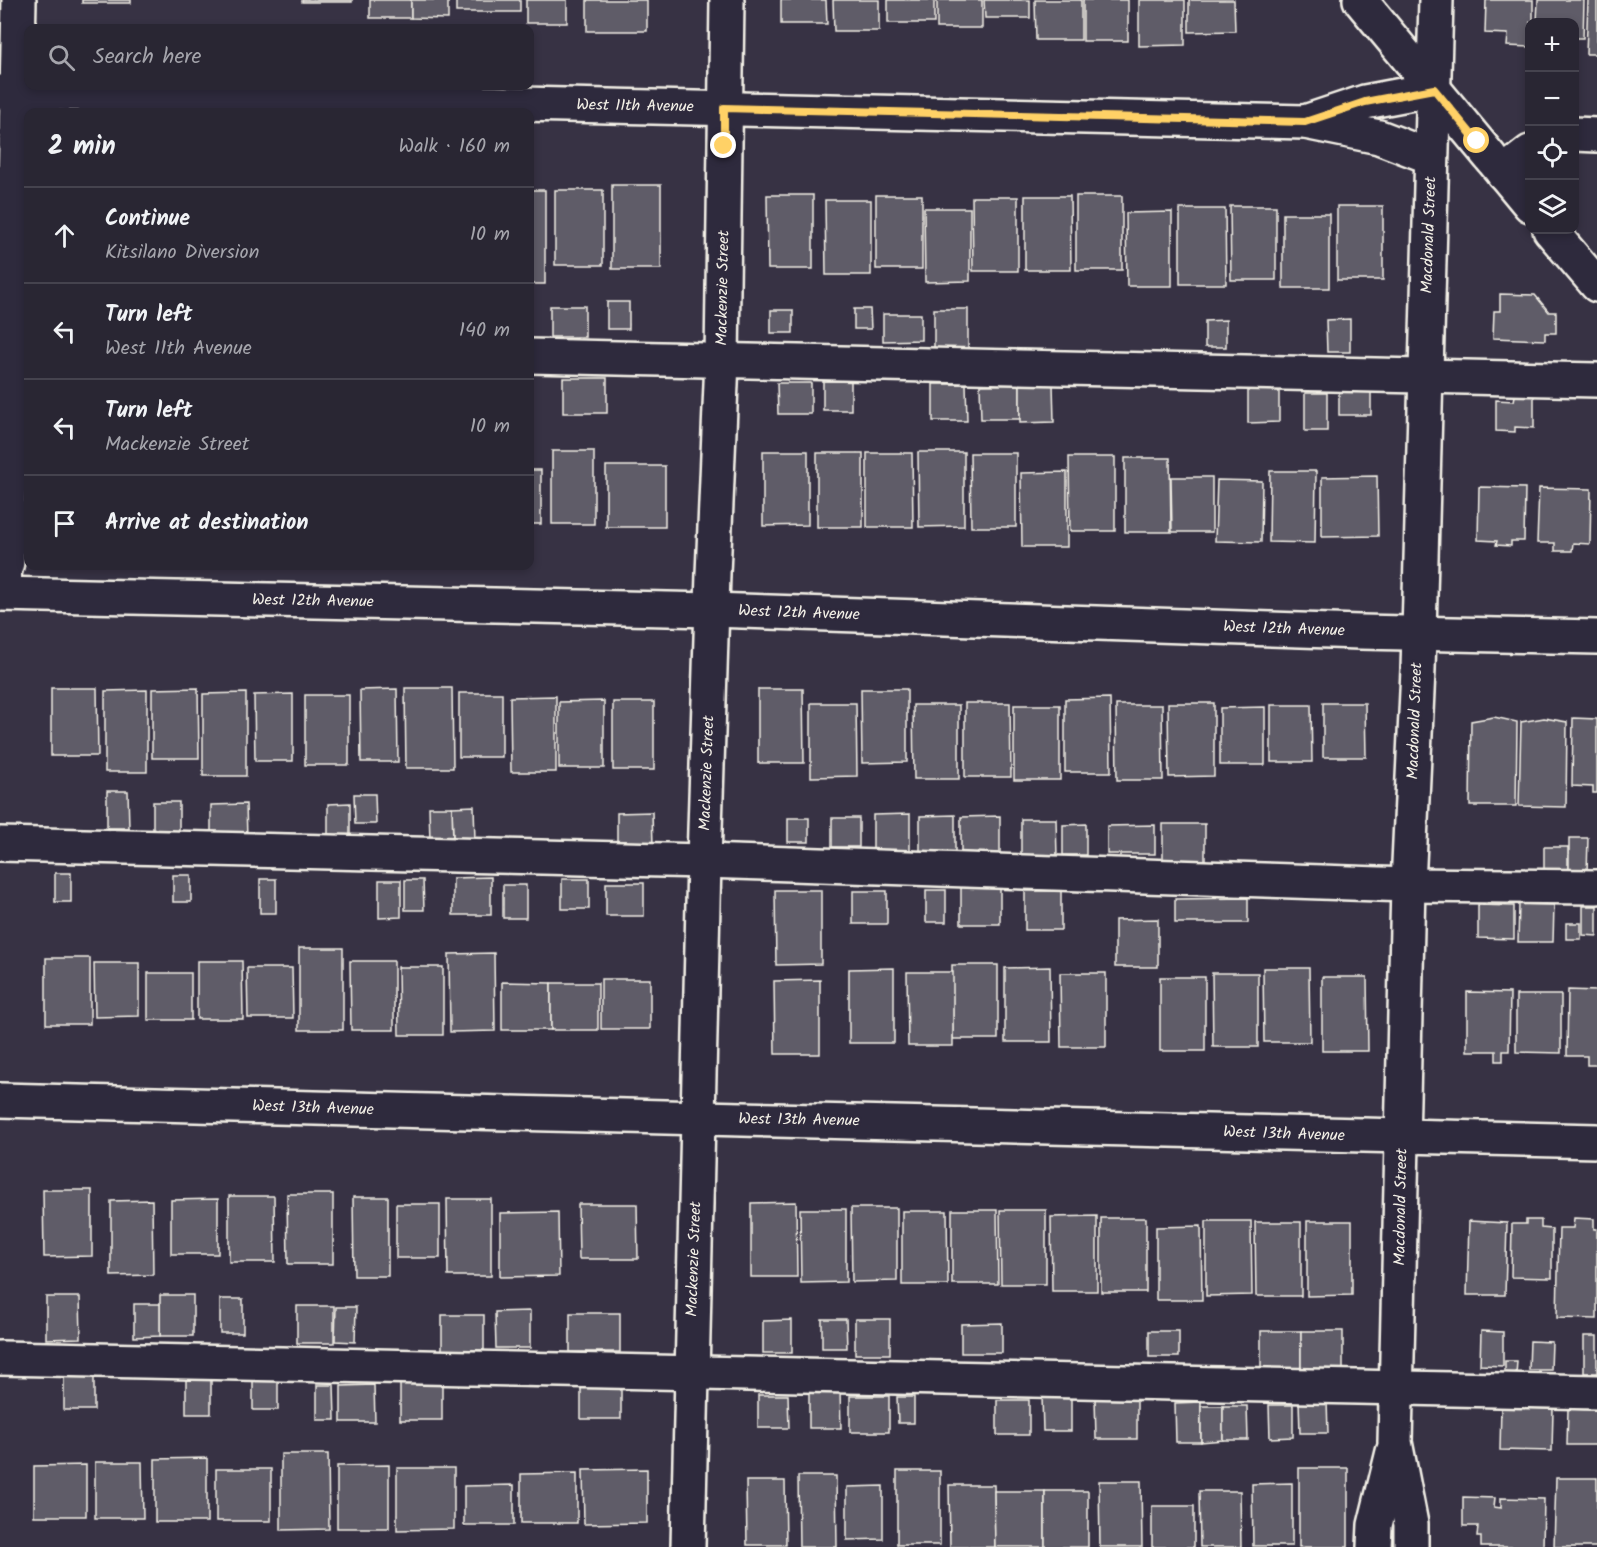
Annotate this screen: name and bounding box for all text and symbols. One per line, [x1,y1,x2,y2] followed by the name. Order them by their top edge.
[1525,18,1579,234] map controls
[1525,18,1579,72] button: +
[24,24,534,90] search box
[93,40,201,75] text: Search here
[45,41,78,74] icon: search
[1525,72,1579,126] button: −
[576,92,694,120] street label: West 11th Avenue
[48,126,116,168] text: 2 min
[1525,126,1579,180] button: locate
[1463,127,1489,153] route start
[399,131,510,163] text: Walk · 160 m
[710,132,736,158] route end
[1414,175,1444,294] street label: Macdonald Street
[1525,180,1579,234] button: layers
[105,202,190,237] text: Continue
[48,219,81,252] icon: ahead
[470,219,510,251] text: 10 m
[709,229,737,346] street label: Mackenzie Street
[105,237,259,269] text: Kitsilano Diversion
[105,298,192,333] text: Turn left
[48,315,81,348] icon: left
[459,315,510,347] text: 140 m
[105,333,252,365] text: West 11th Avenue
[105,394,192,429] text: Turn left
[48,411,81,444] icon: left
[470,411,510,443] text: 10 m
[105,429,249,461] text: Mackenzie Street
[105,506,308,541] text: Arrive at destination
[48,507,81,540] icon: arrive
[252,587,374,615] street label: West 12th Avenue
[738,598,860,628] street label: West 12th Avenue
[1223,614,1345,644] street label: West 12th Avenue
[1400,661,1430,780] street label: Macdonald Street
[692,714,722,831] street label: Mackenzie Street
[252,1093,374,1123] street label: West 13th Avenue
[738,1106,860,1134] street label: West 13th Avenue
[1223,1119,1345,1149] street label: West 13th Avenue
[1387,1147,1415,1266] street label: Macdonald Street
[679,1200,709,1317] street label: Mackenzie Street

